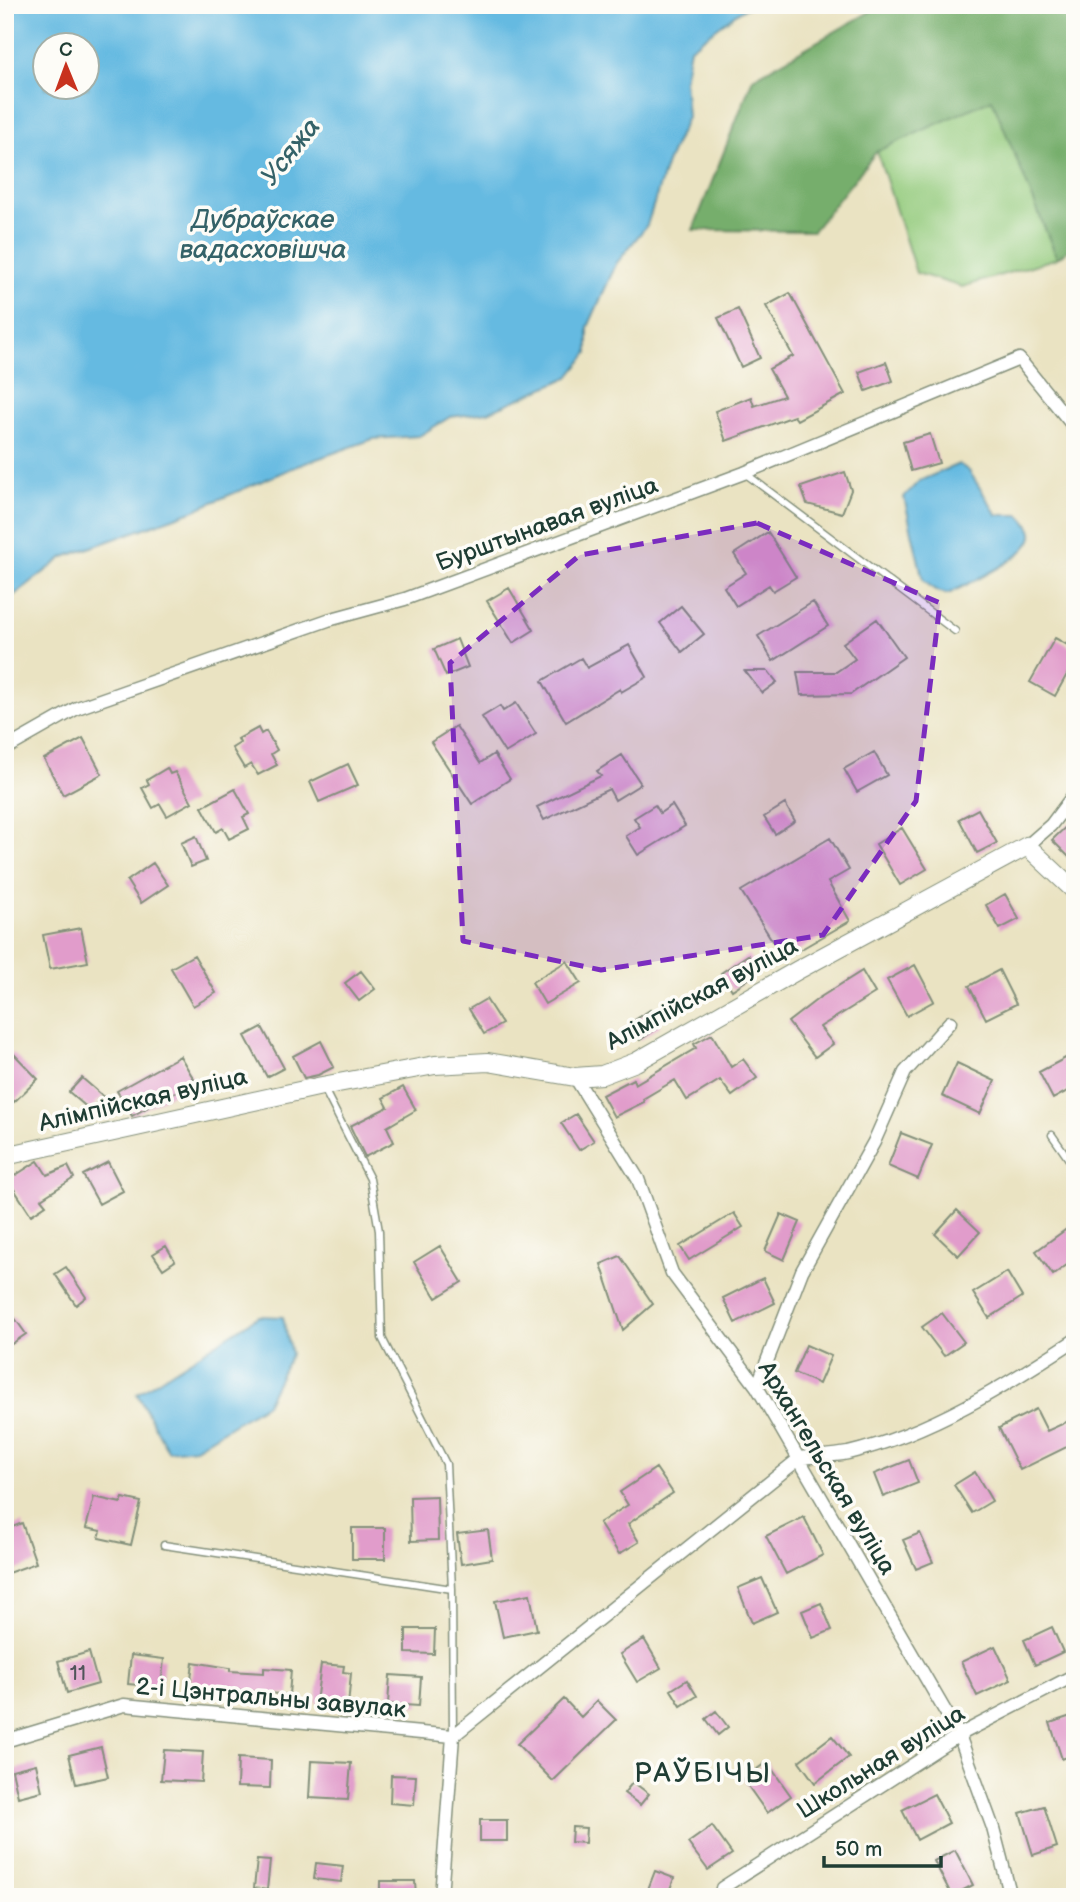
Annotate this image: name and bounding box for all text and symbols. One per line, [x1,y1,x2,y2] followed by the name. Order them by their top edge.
[32,32,102,102] north arrow
[59,39,73,62] text: С
[255,112,327,192] water label: Усяжа
[179,205,347,266] water label: Дубраўскае вадасховішча
[432,470,662,578] street label: Бурштынавая вуліца
[600,931,803,1057] street label: Алімпійская вуліца
[35,1062,250,1138] street label: Алімпійская вуліца
[751,1355,902,1580] street label: Архангельская вуліца
[70,1661,86,1686] house number: 11
[135,1672,408,1724] street label: 2-і Цэнтральны завулак
[792,1699,970,1825] street label: Школьная вуліца
[634,1757,772,1790] district label: РАЎБІЧЫ
[824,1825,942,1869] scale bar
[835,1837,882,1862] text: 50 m

